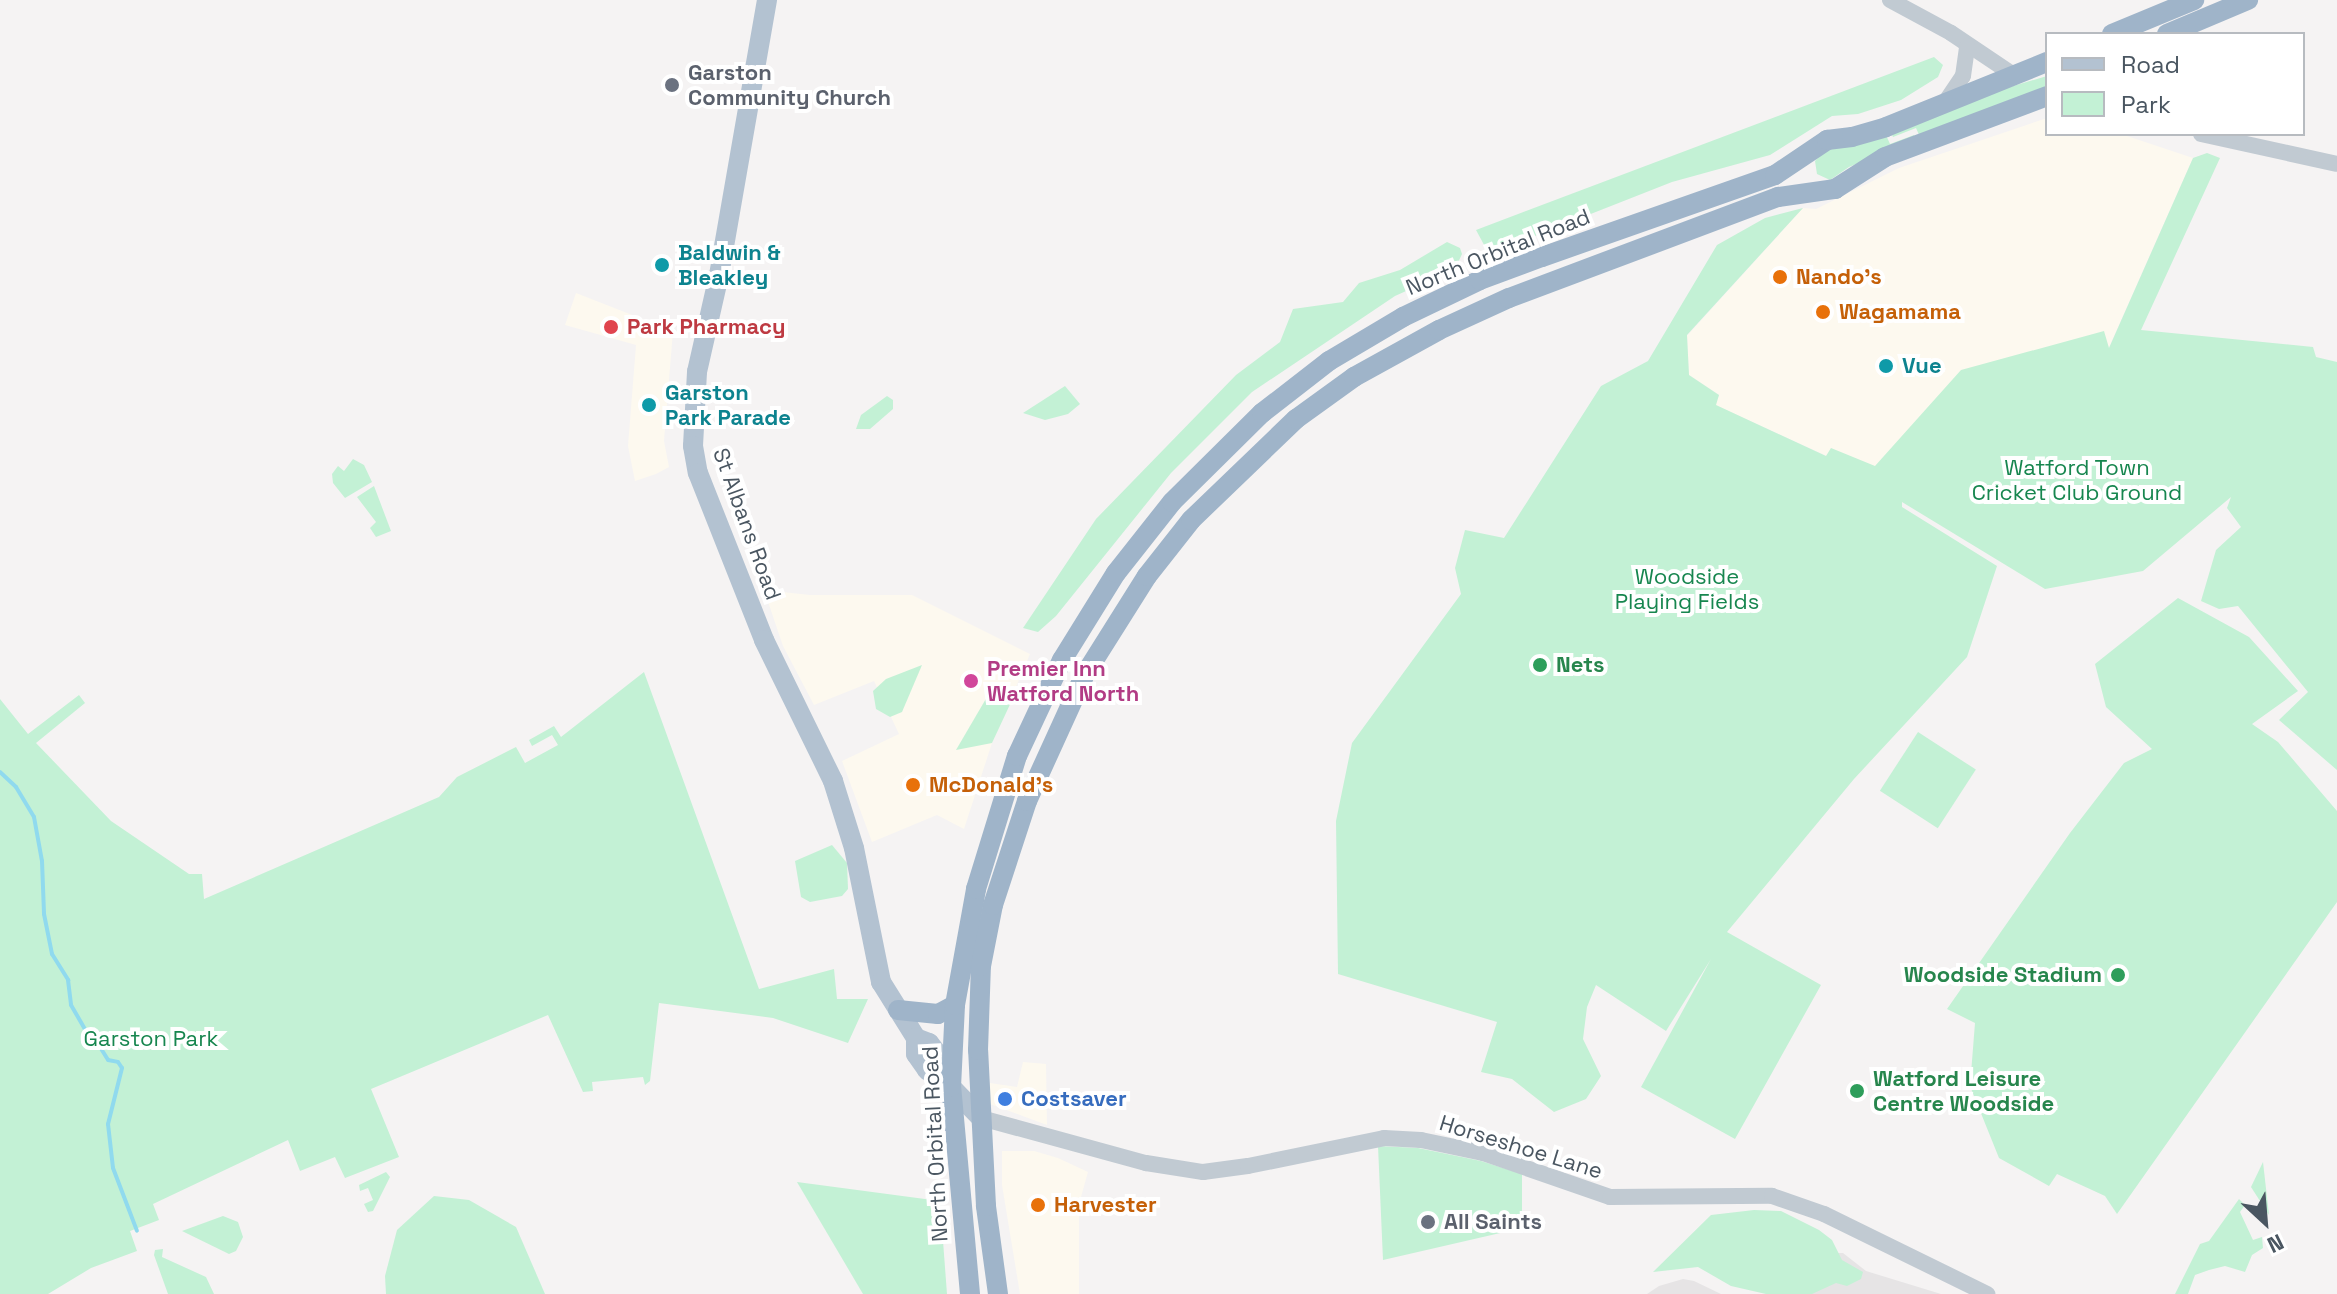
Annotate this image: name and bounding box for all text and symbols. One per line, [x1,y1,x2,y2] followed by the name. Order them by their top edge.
[2045,32,2305,136] legend
[2121,49,2180,80] text: Road
[688,59,891,110] place label: Garston Community Church
[663,76,681,94] marker: Garston Community Church
[2121,89,2171,120] text: Park
[1402,203,1594,301] street label: North Orbital Road
[678,239,780,290] place label: Baldwin & Bleakley
[653,256,671,274] marker: Baldwin & Bleakley
[1796,264,1882,290] place label: Nando's
[1771,268,1789,286] marker: Nando's
[1839,299,1961,325] place label: Wagamama
[1814,303,1832,321] marker: Wagamama
[627,314,785,340] place label: Park Pharmacy
[602,318,620,336] marker: Park Pharmacy
[1902,353,1942,379] place label: Vue
[1877,357,1895,375] marker: Vue
[665,379,791,430] place label: Garston Park Parade
[640,396,658,414] marker: Garston Park Parade
[707,444,787,604] street label: St Albans Road
[1972,454,2182,506] park label: Watford Town Cricket Club Ground
[1615,563,1759,614] park label: Woodside Playing Fields
[1556,652,1605,678] place label: Nets
[987,655,1139,706] place label: Premier Inn Watford North
[1531,656,1549,674] marker: Nets
[962,672,980,690] marker: Premier Inn Watford North
[929,772,1053,798] place label: McDonald's
[904,776,922,794] marker: McDonald's
[1904,962,2102,988] place label: Woodside Stadium
[2109,966,2127,984] marker: Woodside Stadium
[84,1026,218,1052] park label: Garston Park
[917,1045,953,1243] street label: North Orbital Road
[1873,1065,2054,1116] place label: Watford Leisure Centre Woodside
[1848,1082,1866,1100] marker: Watford Leisure Centre Woodside
[1021,1086,1127,1112] place label: Costsaver
[996,1090,1014,1108] marker: Costsaver
[1436,1110,1606,1184] street label: Horseshoe Lane
[2225,1182,2305,1262] north arrow
[1054,1192,1157,1218] place label: Harvester
[1029,1196,1047,1214] marker: Harvester
[1444,1209,1542,1235] place label: All Saints
[1419,1213,1437,1231] marker: All Saints
[2263,1228,2288,1259] text: N

